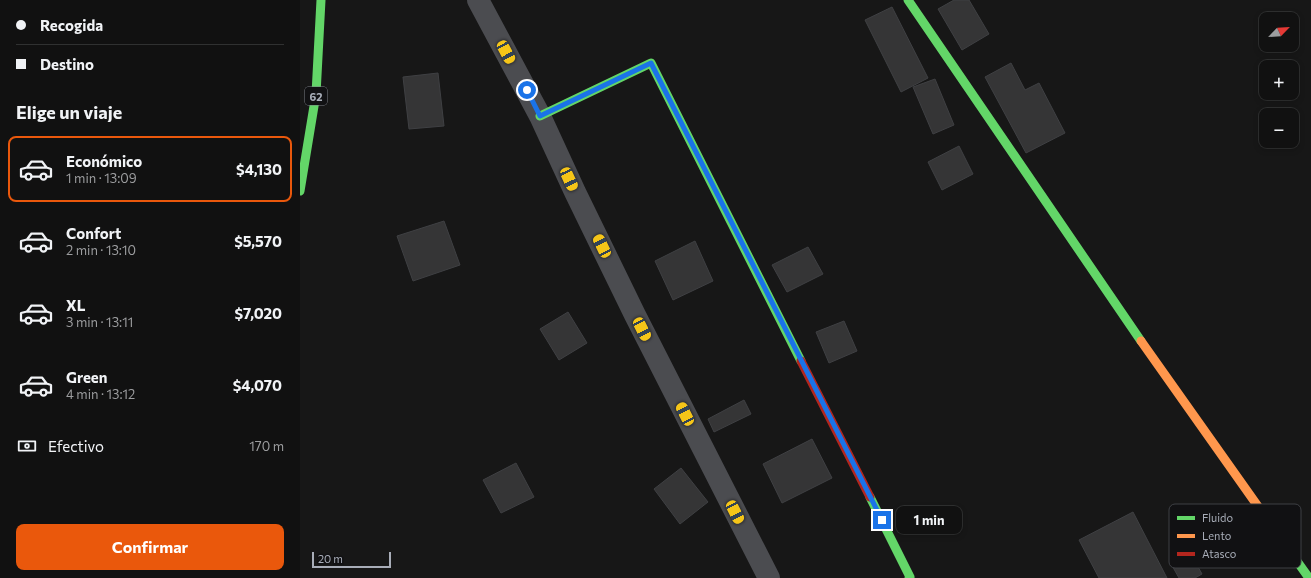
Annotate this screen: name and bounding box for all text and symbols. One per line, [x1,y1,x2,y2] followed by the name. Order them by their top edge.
[1259,12,1299,52] north arrow
[1259,12,1299,148] map controls
[40,16,103,34] text: Recogida
[495,39,517,65] car
[40,55,94,73] text: Destino
[1259,60,1299,100] button: +
[518,81,536,99] route start
[305,87,327,105] road number: 62
[16,101,122,123] text: Elige un viaje
[1259,108,1299,148] button: −
[18,151,54,187] icon: car
[66,152,142,170] text: Económico
[236,160,282,178] text: $4,130
[558,166,580,192] car
[66,170,137,186] text: 1 min · 13:09
[18,223,54,259] icon: car
[66,224,121,242] text: Confort
[234,232,282,250] text: $5,570
[591,233,613,259] car
[66,242,136,258] text: 2 min · 13:10
[18,295,54,331] icon: car
[66,296,85,314] text: XL
[234,304,282,322] text: $7,020
[66,314,133,330] text: 3 min · 13:11
[631,316,653,342] car
[18,367,54,403] icon: car
[66,368,107,386] text: Green
[233,376,282,394] text: $4,070
[66,386,135,402] text: 4 min · 13:12
[674,401,696,427] car
[16,435,38,457] icon: cash
[48,437,104,455] text: Efectivo
[249,438,284,454] text: 170 m
[724,499,746,525] car
[1169,504,1301,568] legend
[896,506,962,534] callout: 1 min
[873,511,891,529] route end
[1202,511,1233,524] text: Fluido
[914,512,944,528] text: 1 min
[16,524,284,570] button: Confirmar
[1202,529,1232,542] text: Lento
[1202,547,1237,560] text: Atasco
[312,550,391,569] scale bar
[318,552,343,565] text: 20 m

